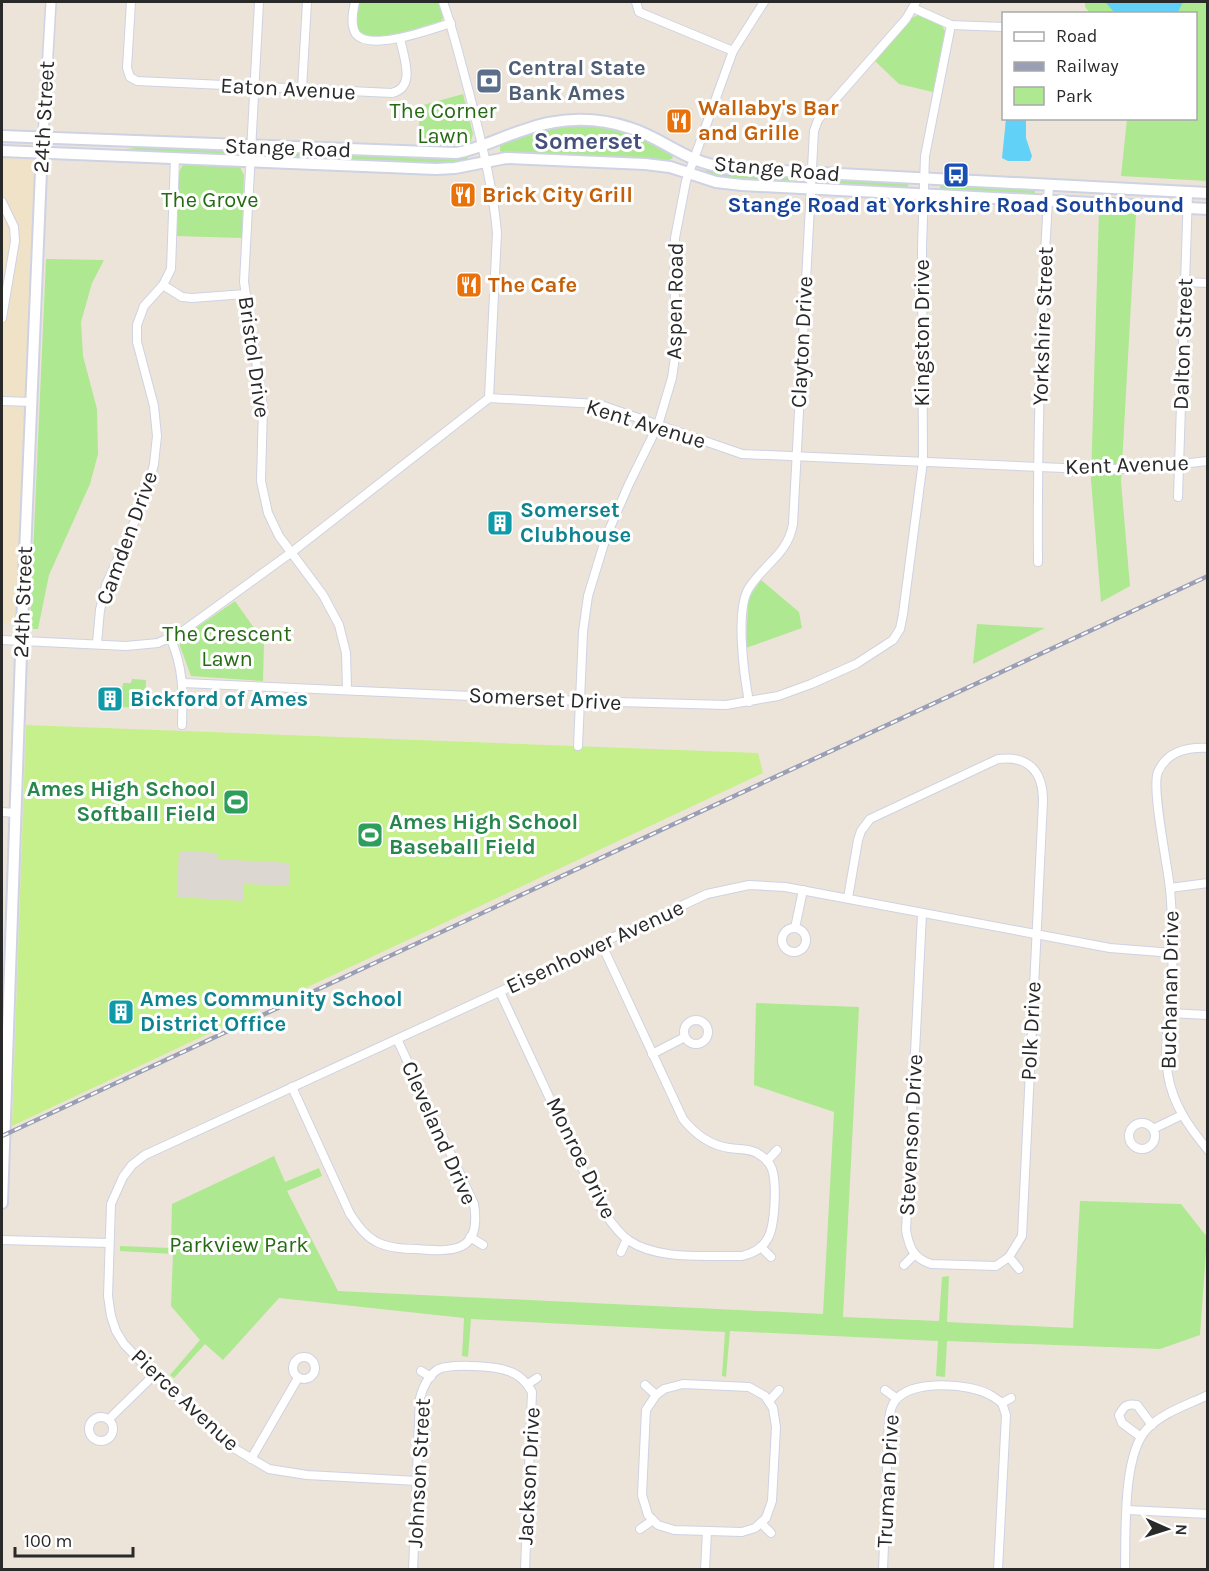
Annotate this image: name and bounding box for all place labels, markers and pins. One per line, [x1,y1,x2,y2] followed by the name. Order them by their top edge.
[508,55,646,106] place label: Central State Bank Ames
[474,66,504,96] bank icon: Central State Bank Ames
[698,95,839,146] place label: Wallaby's Bar and Grille
[664,106,694,136] restaurant icon: Wallaby's Bar and Grille
[941,160,971,190] bus stop icon: Stange Road at Yorkshire Road Southbound
[448,180,478,210] restaurant icon: Brick City Grill
[482,182,633,208] place label: Brick City Grill
[728,192,1184,218] place label: Stange Road at Yorkshire Road Southbound
[454,270,484,300] restaurant icon: The Cafe
[488,272,577,298] place label: The Cafe
[520,497,631,548] place label: Somerset Clubhouse
[485,508,515,538] building icon: Somerset Clubhouse
[95,684,125,714] building icon: Bickford of Ames
[130,686,308,712] place label: Bickford of Ames
[27,776,216,827] place label: Ames High School Softball Field
[221,787,251,817] sports icon: Ames High School Softball Field
[389,809,578,860] place label: Ames High School Baseball Field
[355,820,385,850] sports icon: Ames High School Baseball Field
[140,986,403,1037] place label: Ames Community School District Office
[106,997,136,1027] building icon: Ames Community School District Office

